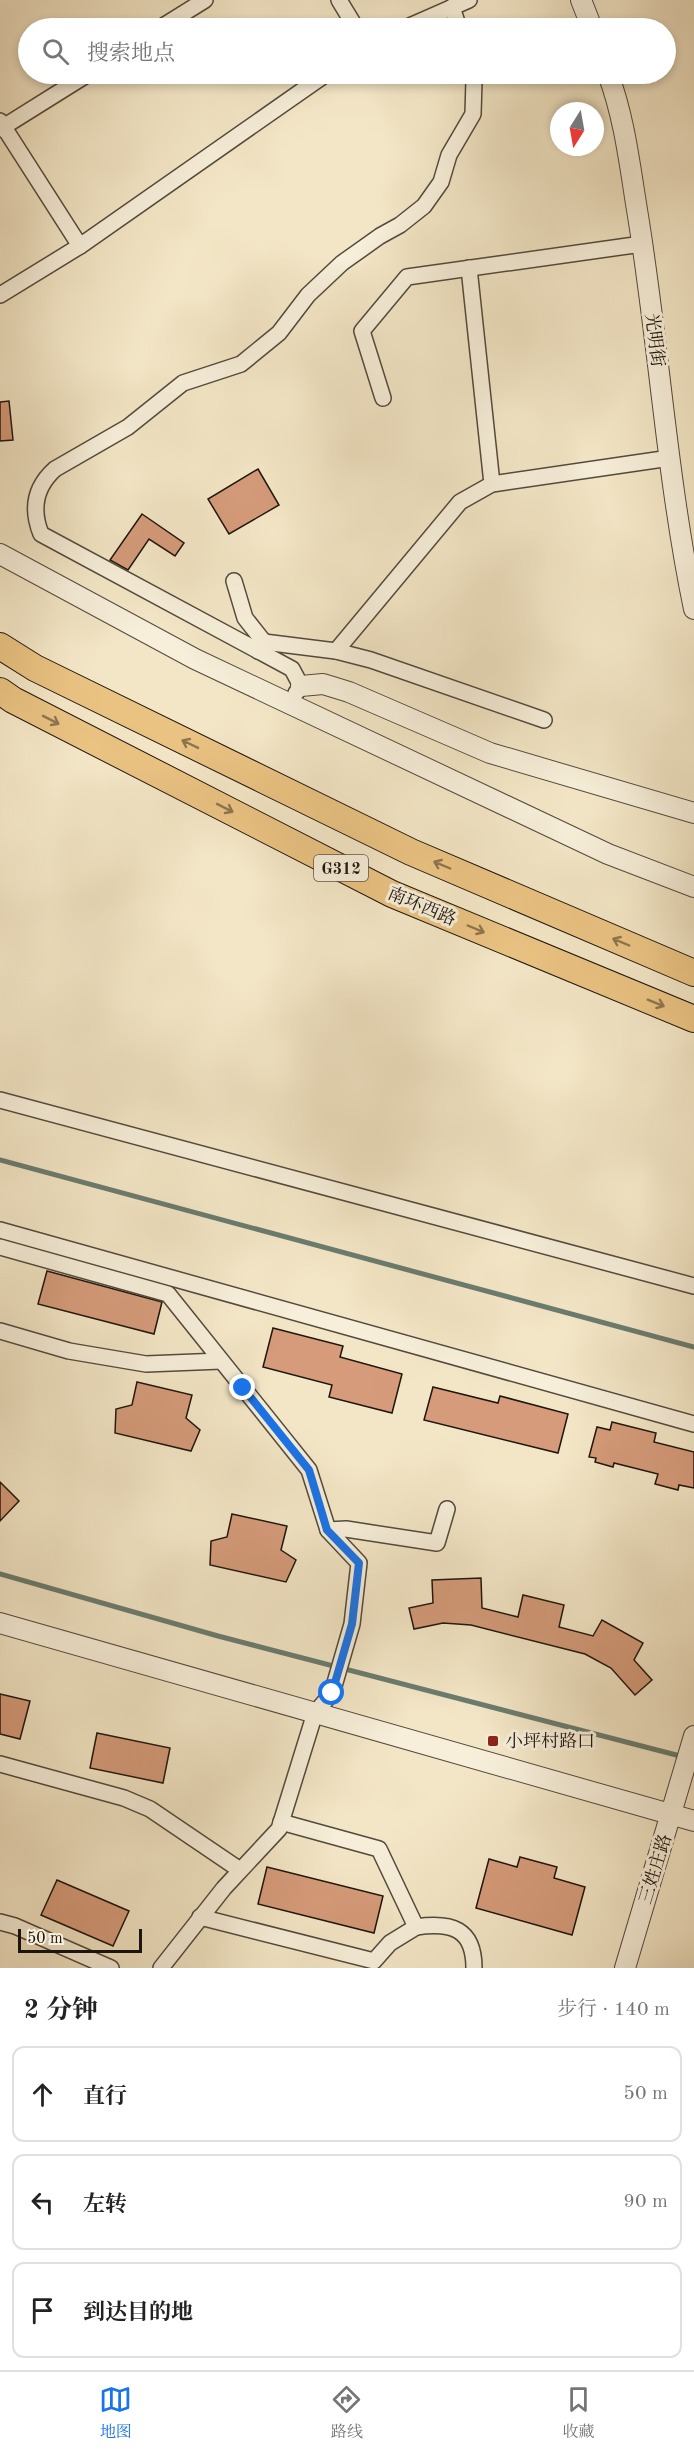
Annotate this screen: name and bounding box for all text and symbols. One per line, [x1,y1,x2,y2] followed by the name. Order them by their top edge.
[18,18,676,84] search box
[39,35,72,68] icon: search
[87,43,175,65] text: 搜索地点
[550,102,604,156] north arrow
[642,312,668,368] street label: 光明街
[42,714,60,726] one-way arrow
[182,738,200,749] one-way arrow
[215,803,233,815] one-way arrow
[314,855,368,881] road number: G312
[433,859,451,870] one-way arrow
[385,883,459,929] street label: 南环西路
[466,924,485,935] one-way arrow
[612,936,630,947] one-way arrow
[647,998,665,1009] one-way arrow
[229,1374,255,1400] route end
[318,1679,344,1705] route start
[505,1731,595,1751] place label: 小坪村路口
[486,1734,500,1748] marker: 小坪村路口
[635,1832,675,1906] street label: 三姓庄路
[18,1926,142,1954] scale bar
[27,1931,63,1947] text: 50 m
[24,1998,98,2024] text: 2 分钟
[557,2000,670,2020] text: 步行 · 140 m
[26,2078,59,2111] icon: ahead
[623,2084,668,2104] text: 50 m
[83,2086,127,2108] text: 直行
[26,2186,59,2219] icon: left
[623,2192,668,2212] text: 90 m
[83,2194,127,2216] text: 左转
[26,2294,59,2327] icon: arrive
[83,2302,193,2324] text: 到达目的地
[99,2383,132,2443] tab: 地图
[330,2383,363,2443] tab: 路线
[562,2383,595,2443] tab: 收藏

